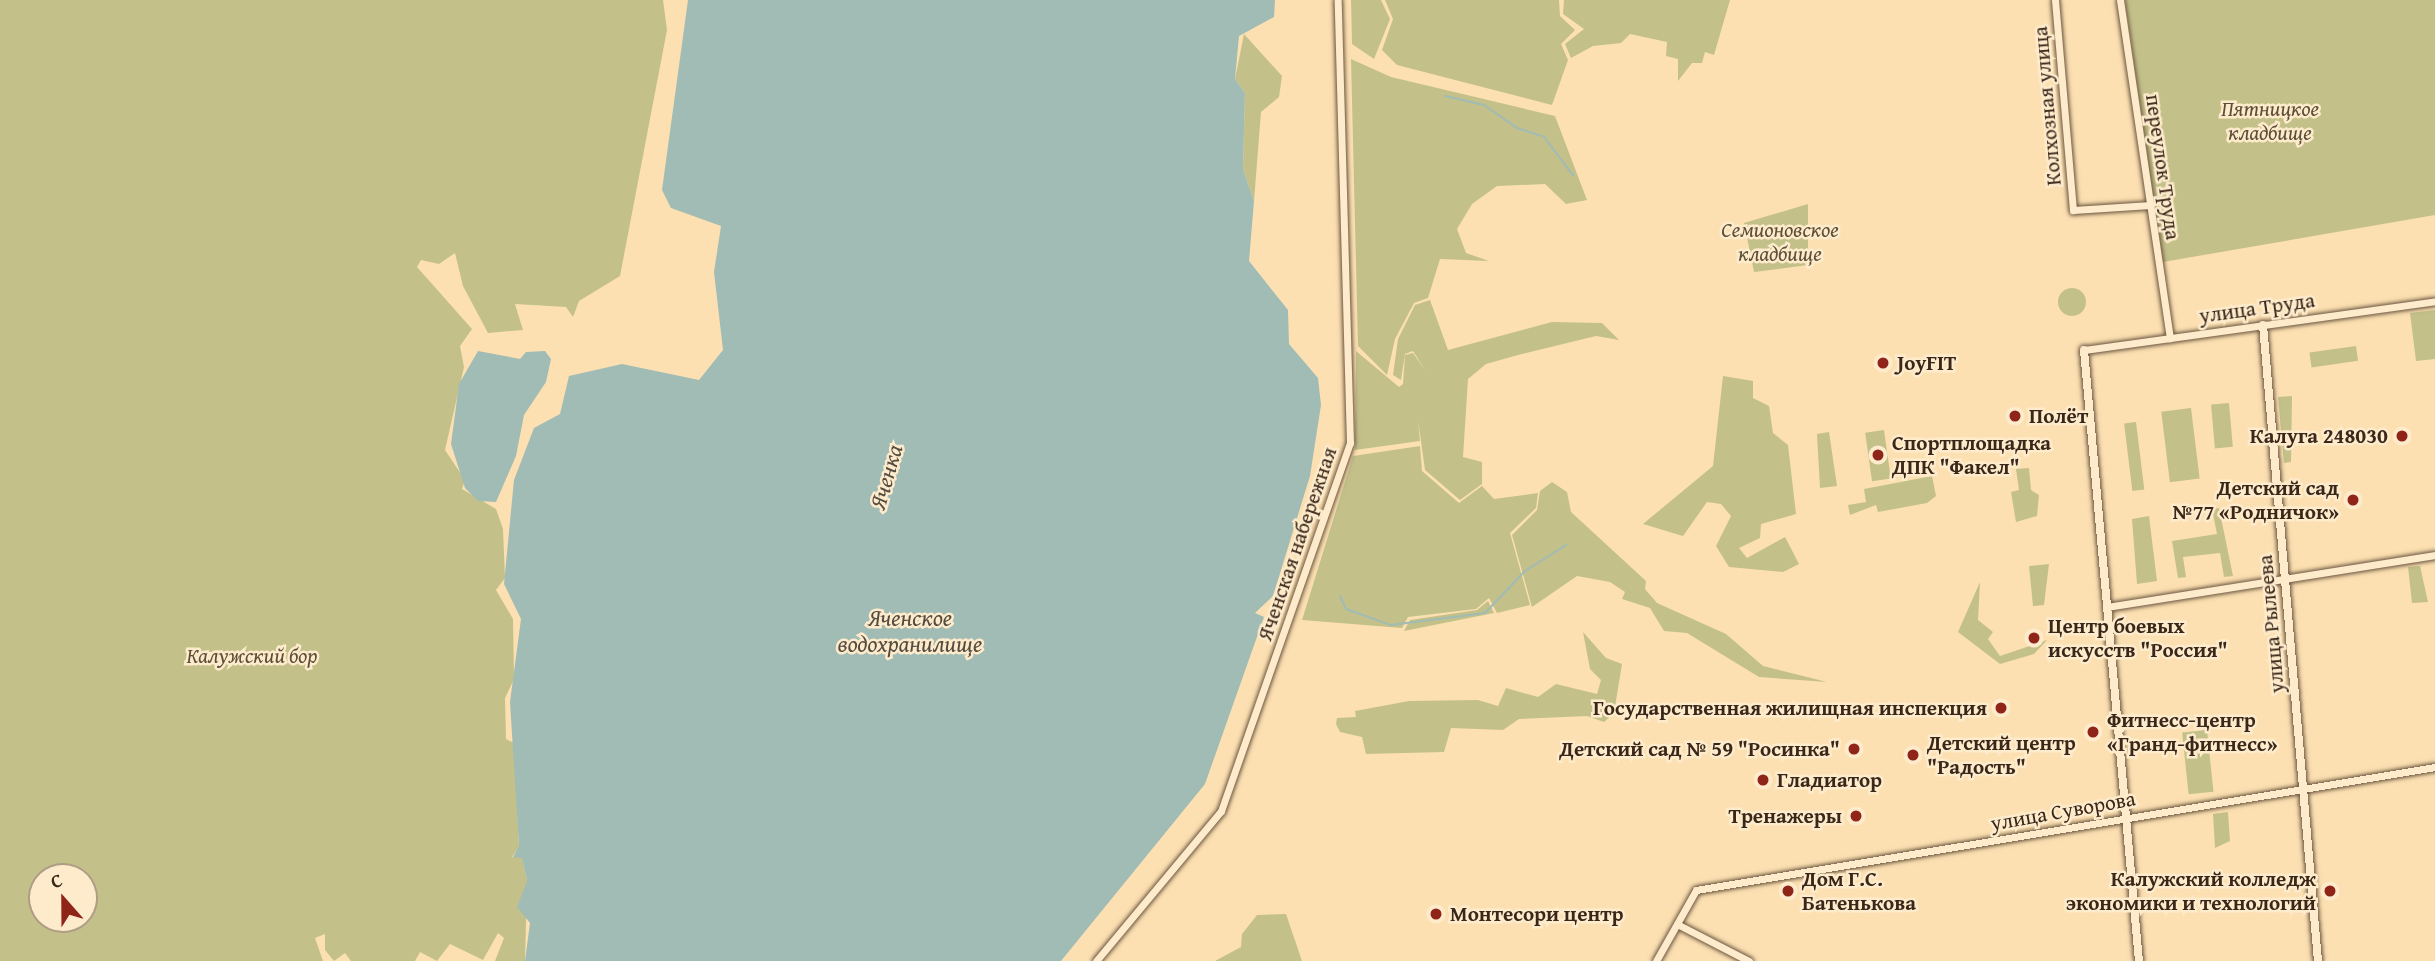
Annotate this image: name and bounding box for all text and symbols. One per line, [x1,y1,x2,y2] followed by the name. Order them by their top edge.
[2027,25,2067,187] street label: Колхозная улица
[2140,93,2186,241] street label: переулок Труда
[2221,96,2319,146] park label: Пятницкое кладбище
[1721,217,1839,267] park label: Семионовское кладбище
[2198,287,2316,329] street label: улица Труда
[1897,350,1956,376] place label: JoyFIT
[1875,355,1891,371] marker: JoyFIT
[2029,403,2088,429] place label: Полёт
[2007,408,2023,424] marker: Полёт
[2250,423,2388,449] place label: Калуга 248030
[2394,428,2410,444] marker: Калуга 248030
[1892,430,2051,480] place label: Спортплощадка ДПК "Факел"
[864,441,908,513] water label: Яченка
[1252,444,1342,644] street label: Яченская набережная
[1870,447,1886,463] marker: Спортплощадка ДПК "Факел"
[2172,475,2339,525] place label: Детский сад №77 «Родничок»
[2345,492,2361,508] marker: Детский сад №77 «Родничок»
[2252,554,2290,694] street label: улица Рылеева
[838,604,982,658] water label: Яченское водохранилище
[2048,613,2228,663] place label: Центр боевых искусств "Россия"
[2026,630,2042,646] marker: Центр боевых искусств "Россия"
[187,643,317,669] park label: Калужский бор
[1593,695,1987,721] place label: Государственная жилищная инспекция
[1993,700,2009,716] marker: Государственная жилищная инспекция
[2107,707,2278,757] place label: Фитнесс-центр «Гранд-фитнесс»
[2085,724,2101,740] marker: Фитнесс-центр «Гранд-фитнесс»
[1927,730,2076,780] place label: Детский центр "Радость"
[1559,736,1840,762] place label: Детский сад № 59 "Росинка"
[1846,741,1862,757] marker: Детский сад № 59 "Росинка"
[1905,747,1921,763] marker: Детский центр "Радость"
[1777,767,1882,793] place label: Гладиатор
[1755,772,1771,788] marker: Гладиатор
[1989,786,2137,836] street label: улица Суворова
[1729,803,1842,829] place label: Тренажеры
[1848,808,1864,824] marker: Тренажеры
[28,863,98,933] north arrow
[46,865,66,895] text: С
[1802,866,1916,916] place label: Дом Г.С. Батенькова
[2066,866,2316,916] place label: Калужский колледж экономики и технологий
[1780,883,1796,899] marker: Дом Г.С. Батенькова
[2322,883,2338,899] marker: Калужский колледж экономики и технологий
[1450,901,1624,927] place label: Монтесори центр
[1428,906,1444,922] marker: Монтесори центр

